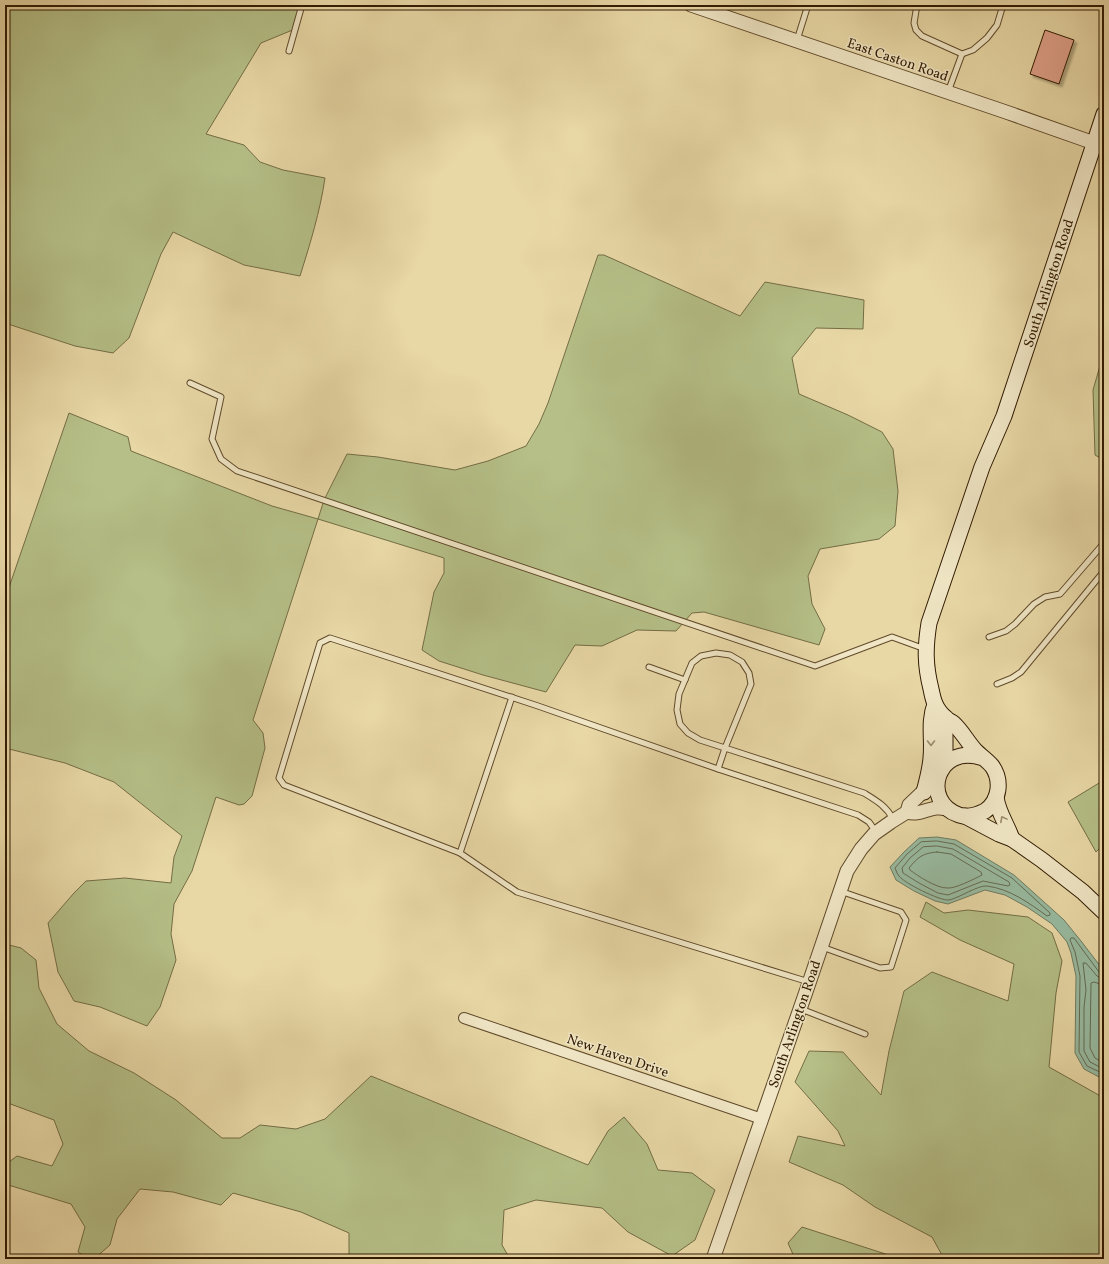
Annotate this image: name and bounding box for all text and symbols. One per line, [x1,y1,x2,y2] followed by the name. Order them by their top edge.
[844,34,951,87] street label: East Caston Road
[1020,217,1079,350] street label: South Arlington Road
[927,740,935,746] one-way arrow
[1000,815,1007,823] one-way arrow
[765,958,826,1091] street label: South Arlington Road
[564,1030,671,1083] street label: New Haven Drive

